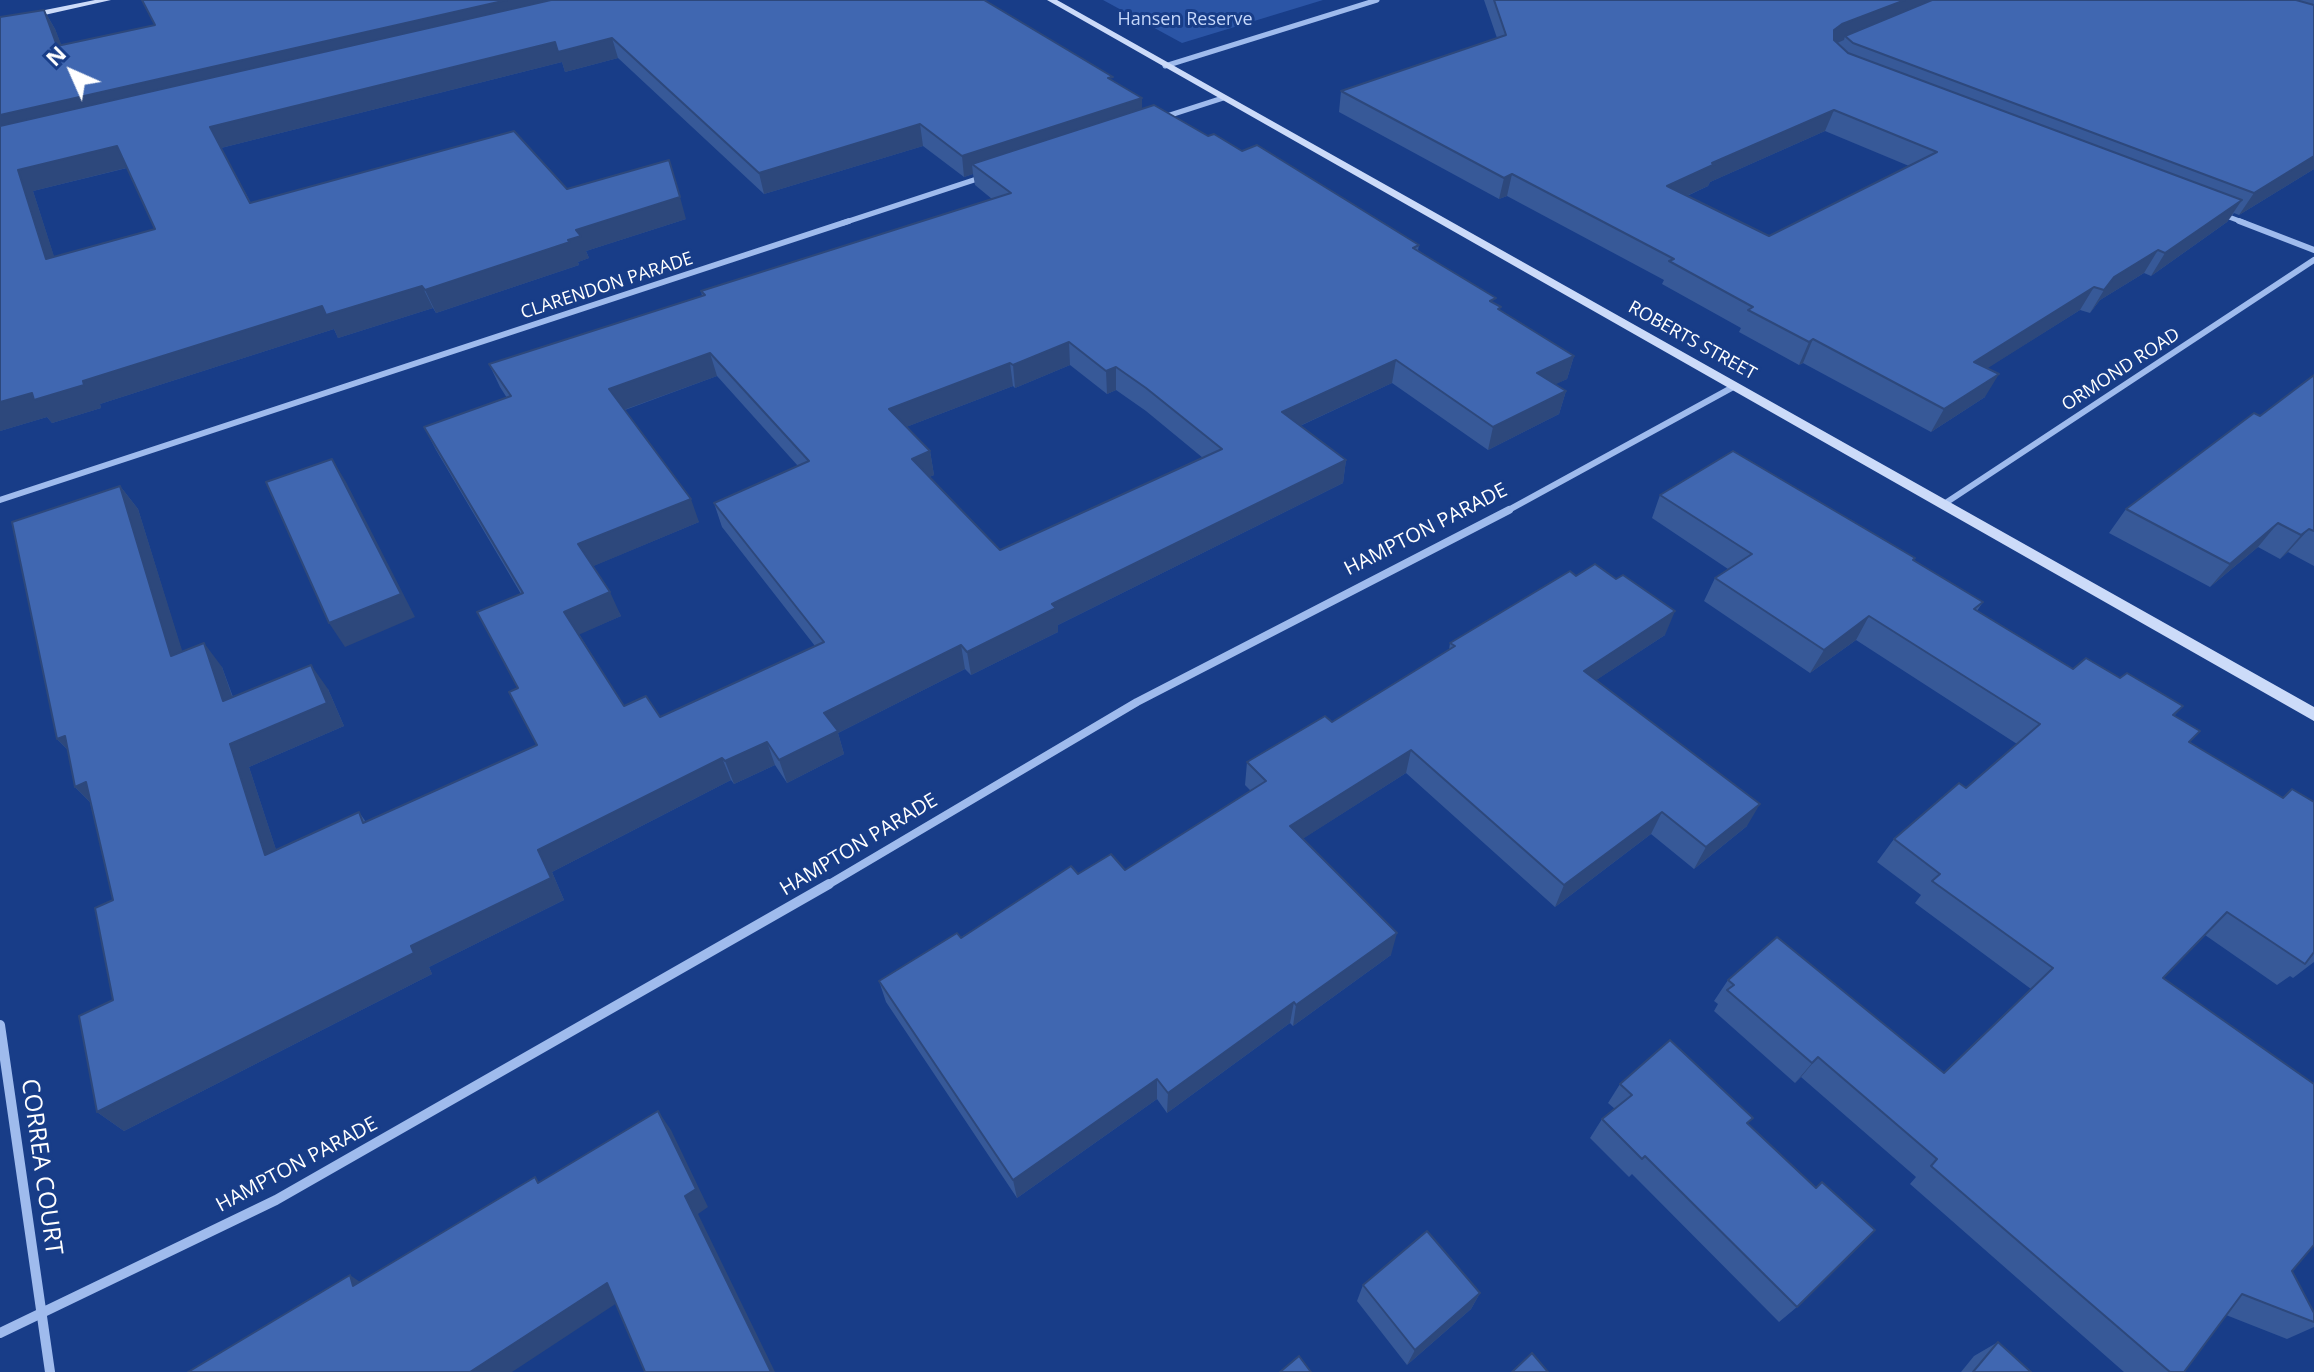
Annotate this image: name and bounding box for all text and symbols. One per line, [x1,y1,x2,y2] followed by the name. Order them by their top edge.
[1117,9,1253,31] park label: Hansen Reserve
[32,32,112,112] north arrow
[38,38,72,72] text: N
[518,248,696,324] street label: CLARENDON PARADE
[1624,297,1760,385] street label: ROBERTS STREET
[2058,324,2184,416] street label: ORMOND ROAD
[1341,479,1511,581] street label: HAMPTON PARADE
[776,788,942,902] street label: HAMPTON PARADE
[14,1077,68,1257] street label: CORREA COURT
[212,1112,382,1218] street label: HAMPTON PARADE

